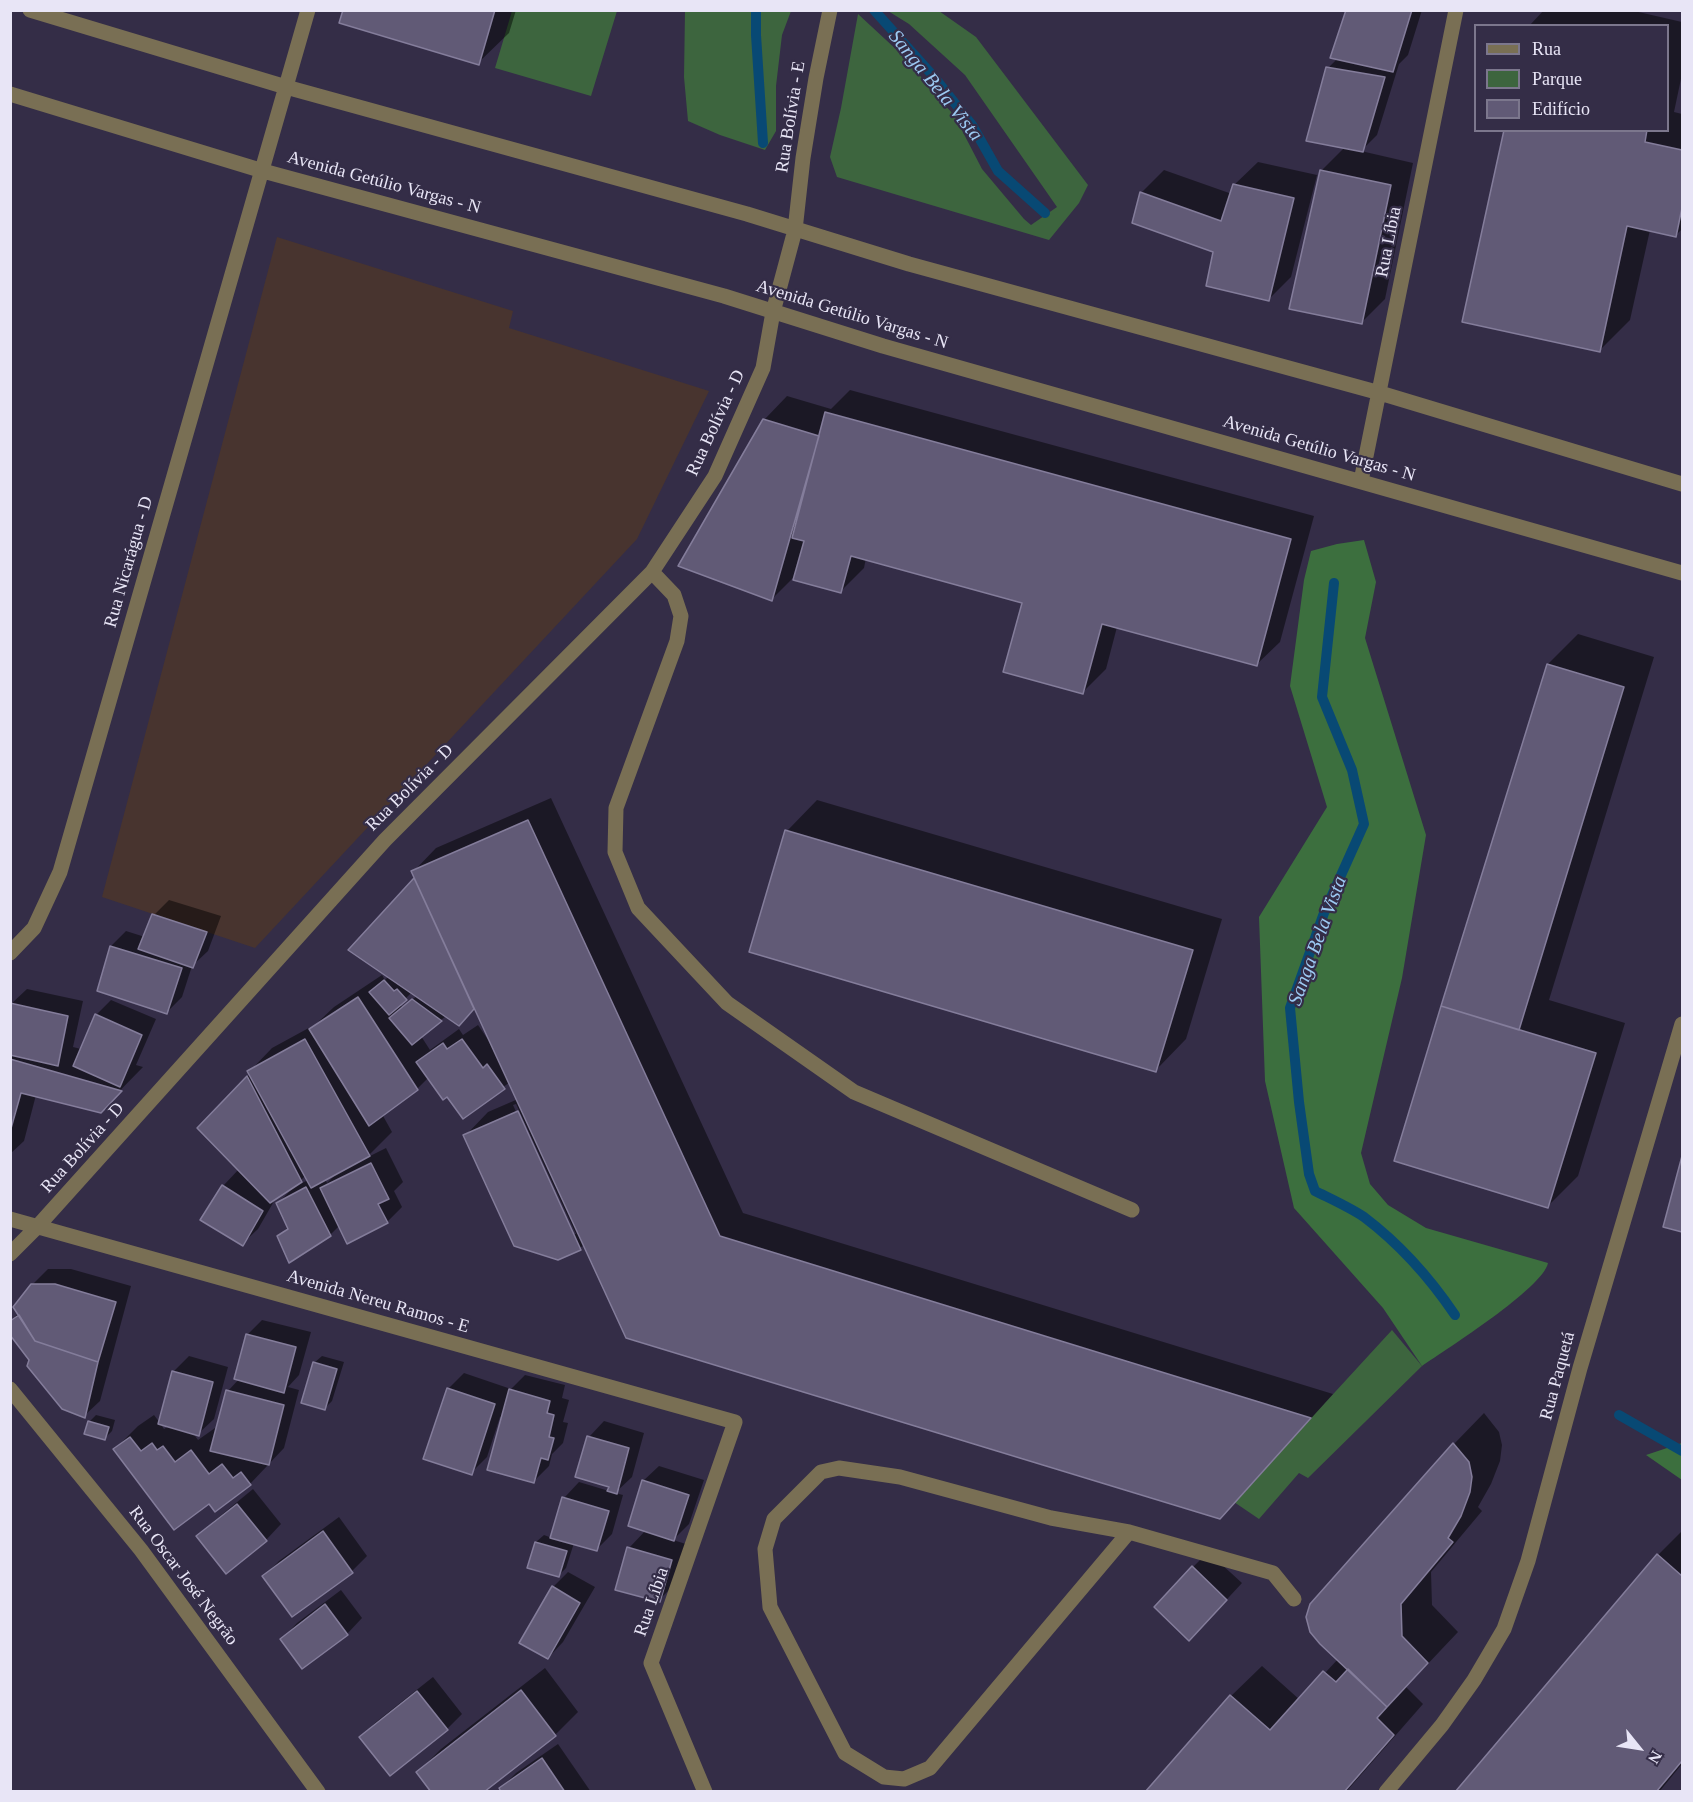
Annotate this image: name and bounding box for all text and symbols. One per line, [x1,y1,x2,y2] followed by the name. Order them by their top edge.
[1474,24,1669,132] legend
[883,25,987,147] water label: Sanga Bela Vista
[1532,39,1561,59] text: Rua
[772,60,810,174] street label: Rua Bolívia - E
[1532,69,1582,89] text: Parque
[1532,99,1590,119] text: Edifício
[285,147,483,219] street label: Avenida Getúlio Vargas - N
[1372,205,1406,279] street label: Rua Líbia
[754,276,950,354] street label: Avenida Getúlio Vargas - N
[682,367,750,479] street label: Rua Bolívia - D
[1220,411,1418,487] street label: Avenida Getúlio Vargas - N
[100,494,158,630] street label: Rua Nicarágua - D
[362,740,458,836] street label: Rua Bolívia - D
[1283,873,1353,1009] water label: Sanga Bela Vista
[37,1098,129,1198] street label: Rua Bolívia - D
[284,1266,472,1338] street label: Avenida Nereu Ramos - E
[1536,1330,1580,1422] street label: Rua Paquetá
[124,1502,242,1650] street label: Rua Oscar José Negrão
[630,1565,674,1639] street label: Rua Líbia
[1609,1718,1669,1778] north arrow
[1645,1748,1665,1767] text: N

